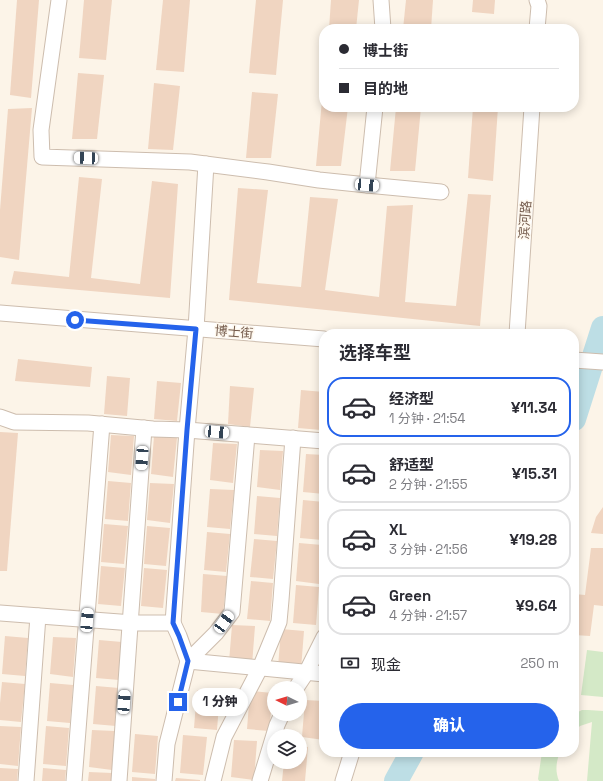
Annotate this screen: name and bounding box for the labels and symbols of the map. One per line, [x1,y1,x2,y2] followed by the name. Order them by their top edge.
[74,152,98,164] car
[355,178,379,192] car
[515,200,535,240] street label: 滨河路
[66,311,84,329] route start
[214,322,254,342] street label: 博士街
[205,425,229,439] car
[135,446,149,470] car
[80,608,94,632] car
[212,609,236,635] car
[267,681,307,721] north arrow
[192,688,248,716] callout: 1 分钟
[117,690,131,714] car
[169,693,187,711] route end

